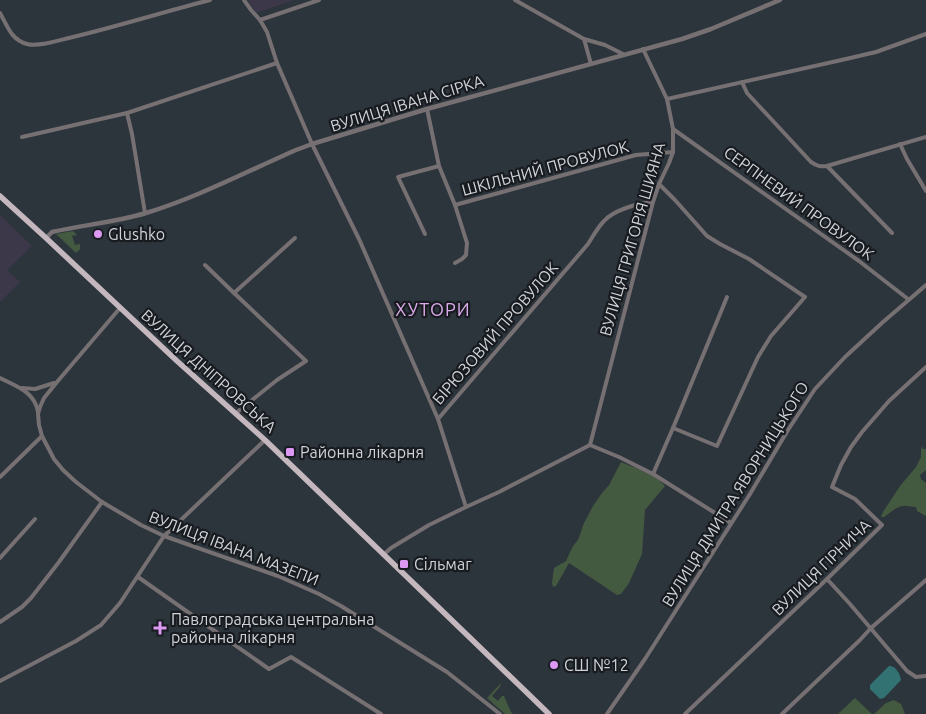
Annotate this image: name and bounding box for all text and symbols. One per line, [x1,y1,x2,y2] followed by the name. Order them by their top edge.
[328,71,486,135] street label: ВУЛИЦЯ ІВАНА СІРКА
[459,136,631,199] street label: ШКІЛЬНИЙ ПРОВУЛОК
[596,140,668,338] street label: ВУЛИЦЯ ГРИГОРІЯ ШИЯНА
[721,142,878,264] street label: СЕРПНЕВИЙ ПРОВУЛОК
[108,225,165,243] place label: Glushko
[92,228,104,240] marker: Glushko
[428,258,562,408] street label: БІРЮЗОВИЙ ПРОВУЛОК
[395,299,471,319] district label: ХУТОРИ
[138,306,281,437] street label: ВУЛИЦЯ ДНІПРОВСЬКА
[658,378,812,610] street label: ВУЛИЦЯ ДМИТРА ЯВОРНИЦЬКОГО
[300,443,424,461] place label: Районна лікарня
[284,446,296,458] marker: Районна лікарня
[147,507,321,589] street label: ВУЛИЦЯ ІВАНА МАЗЕПИ
[768,515,874,619] street label: ВУЛИЦЯ ГІРНИЧА
[414,555,472,573] place label: Сільмаг
[398,558,410,570] marker: Сільмаг
[171,610,374,646] place label: Павлоградська центральна районна лікарня
[153,621,167,635] marker: Павлоградська центральна районна лікарня
[564,656,629,674] place label: СШ №12
[548,659,560,671] marker: СШ №12

